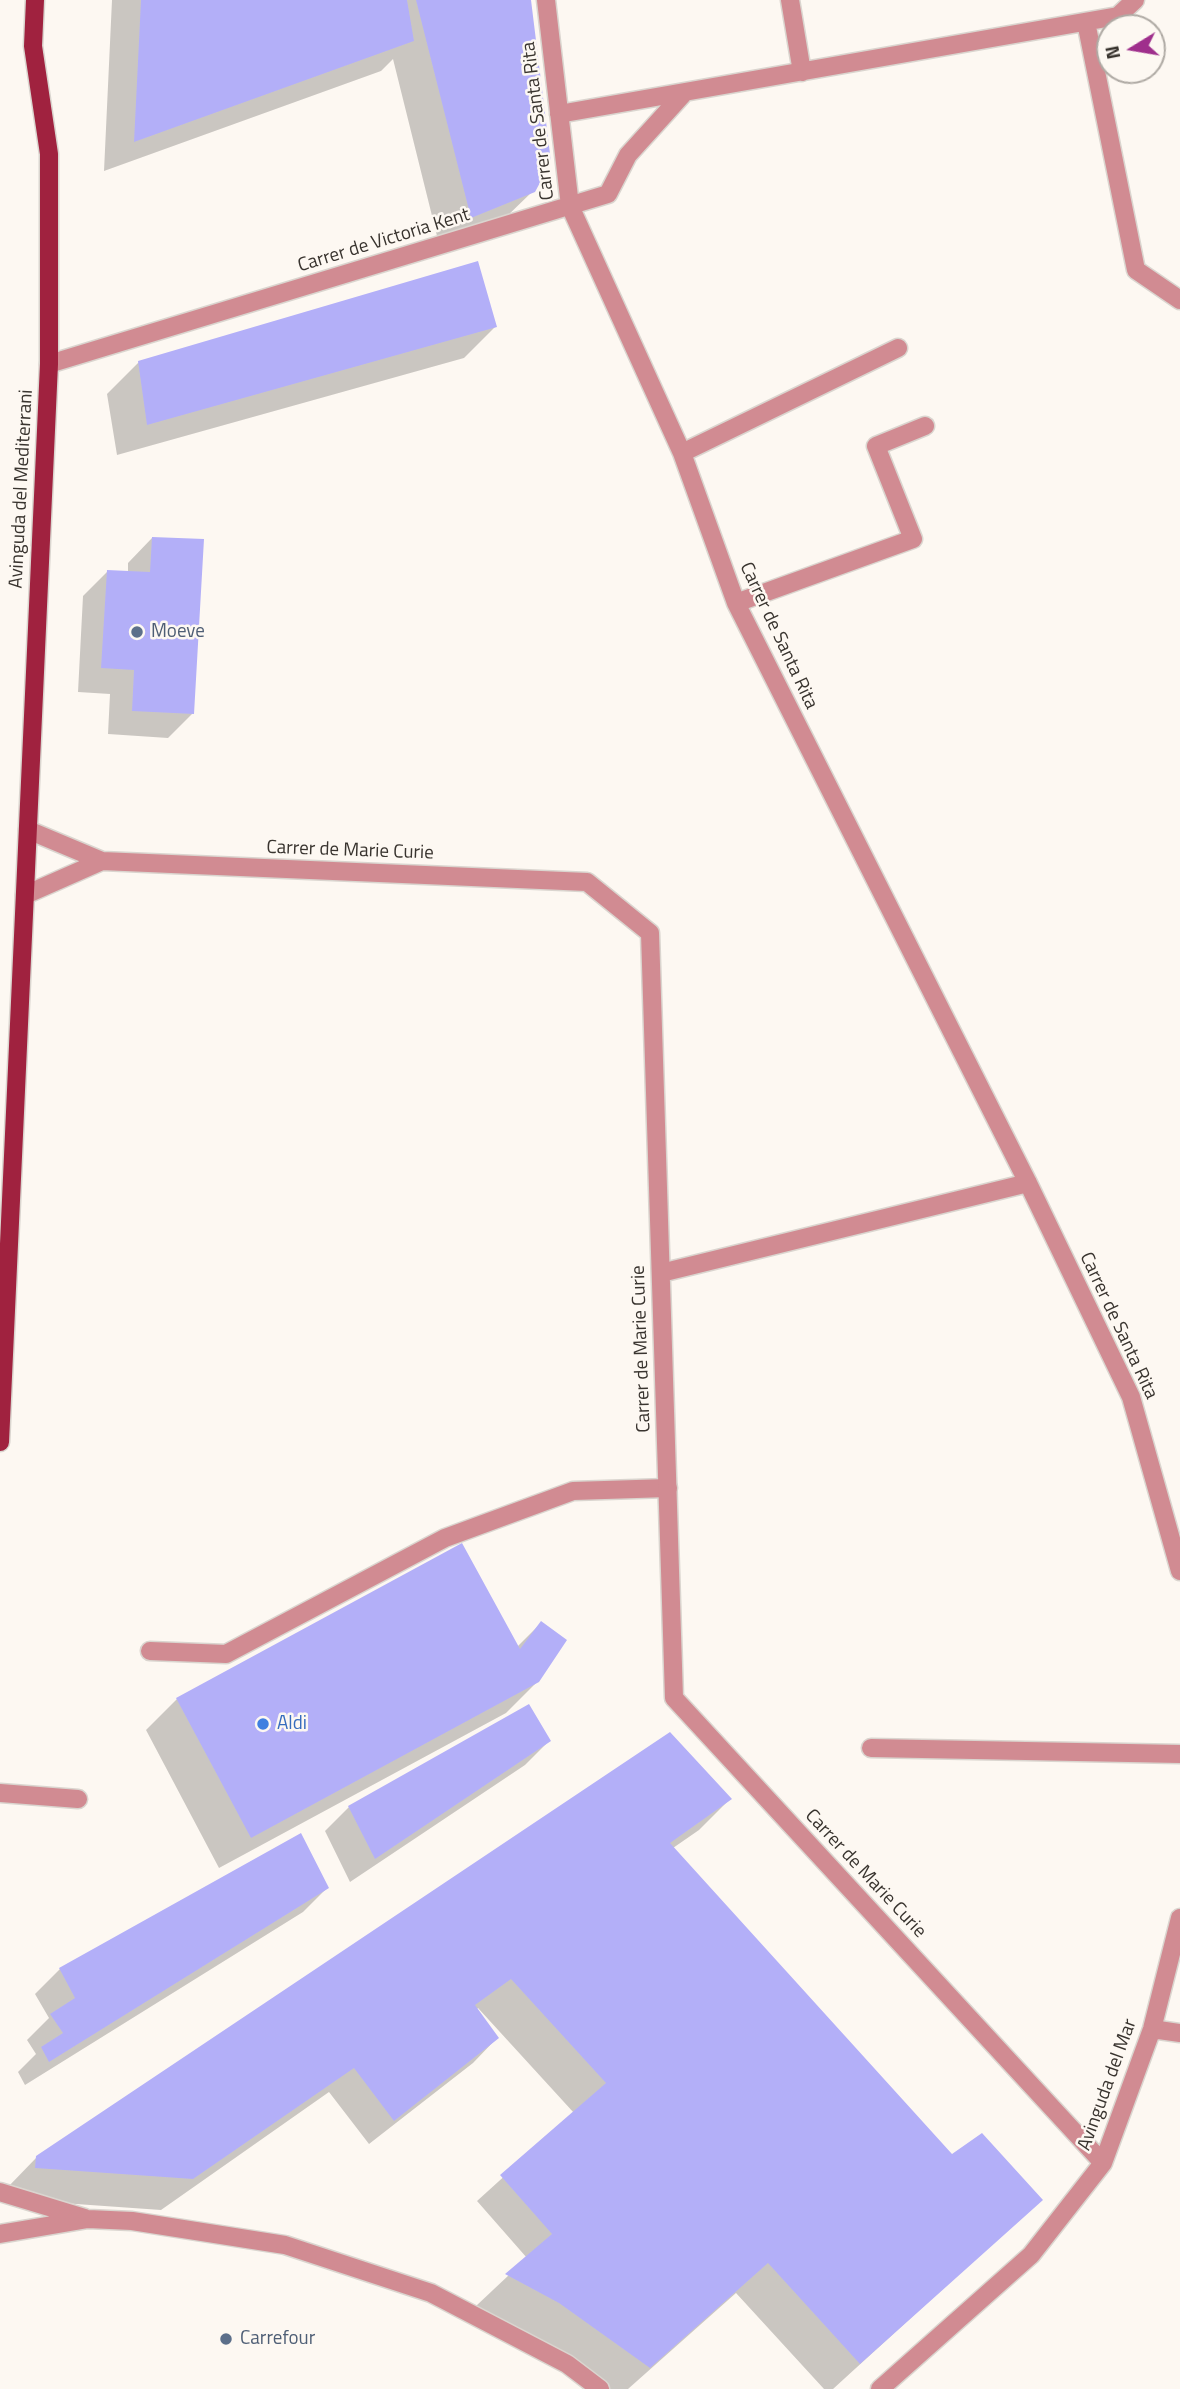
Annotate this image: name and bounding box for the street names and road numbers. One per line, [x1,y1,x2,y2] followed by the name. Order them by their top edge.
[518,41,560,201] street label: Carrer de Santa Rita
[295,204,473,278] street label: Carrer de Victoria Kent
[5,389,39,589] street label: Avinguda del Mediterrani
[734,559,822,713] street label: Carrer de Santa Rita
[266,837,434,865] street label: Carrer de Marie Curie
[1074,1249,1162,1403] street label: Carrer de Santa Rita
[628,1265,656,1433] street label: Carrer de Marie Curie
[800,1805,930,1943] street label: Carrer de Marie Curie
[1074,2016,1142,2154] street label: Avinguda del Mar

